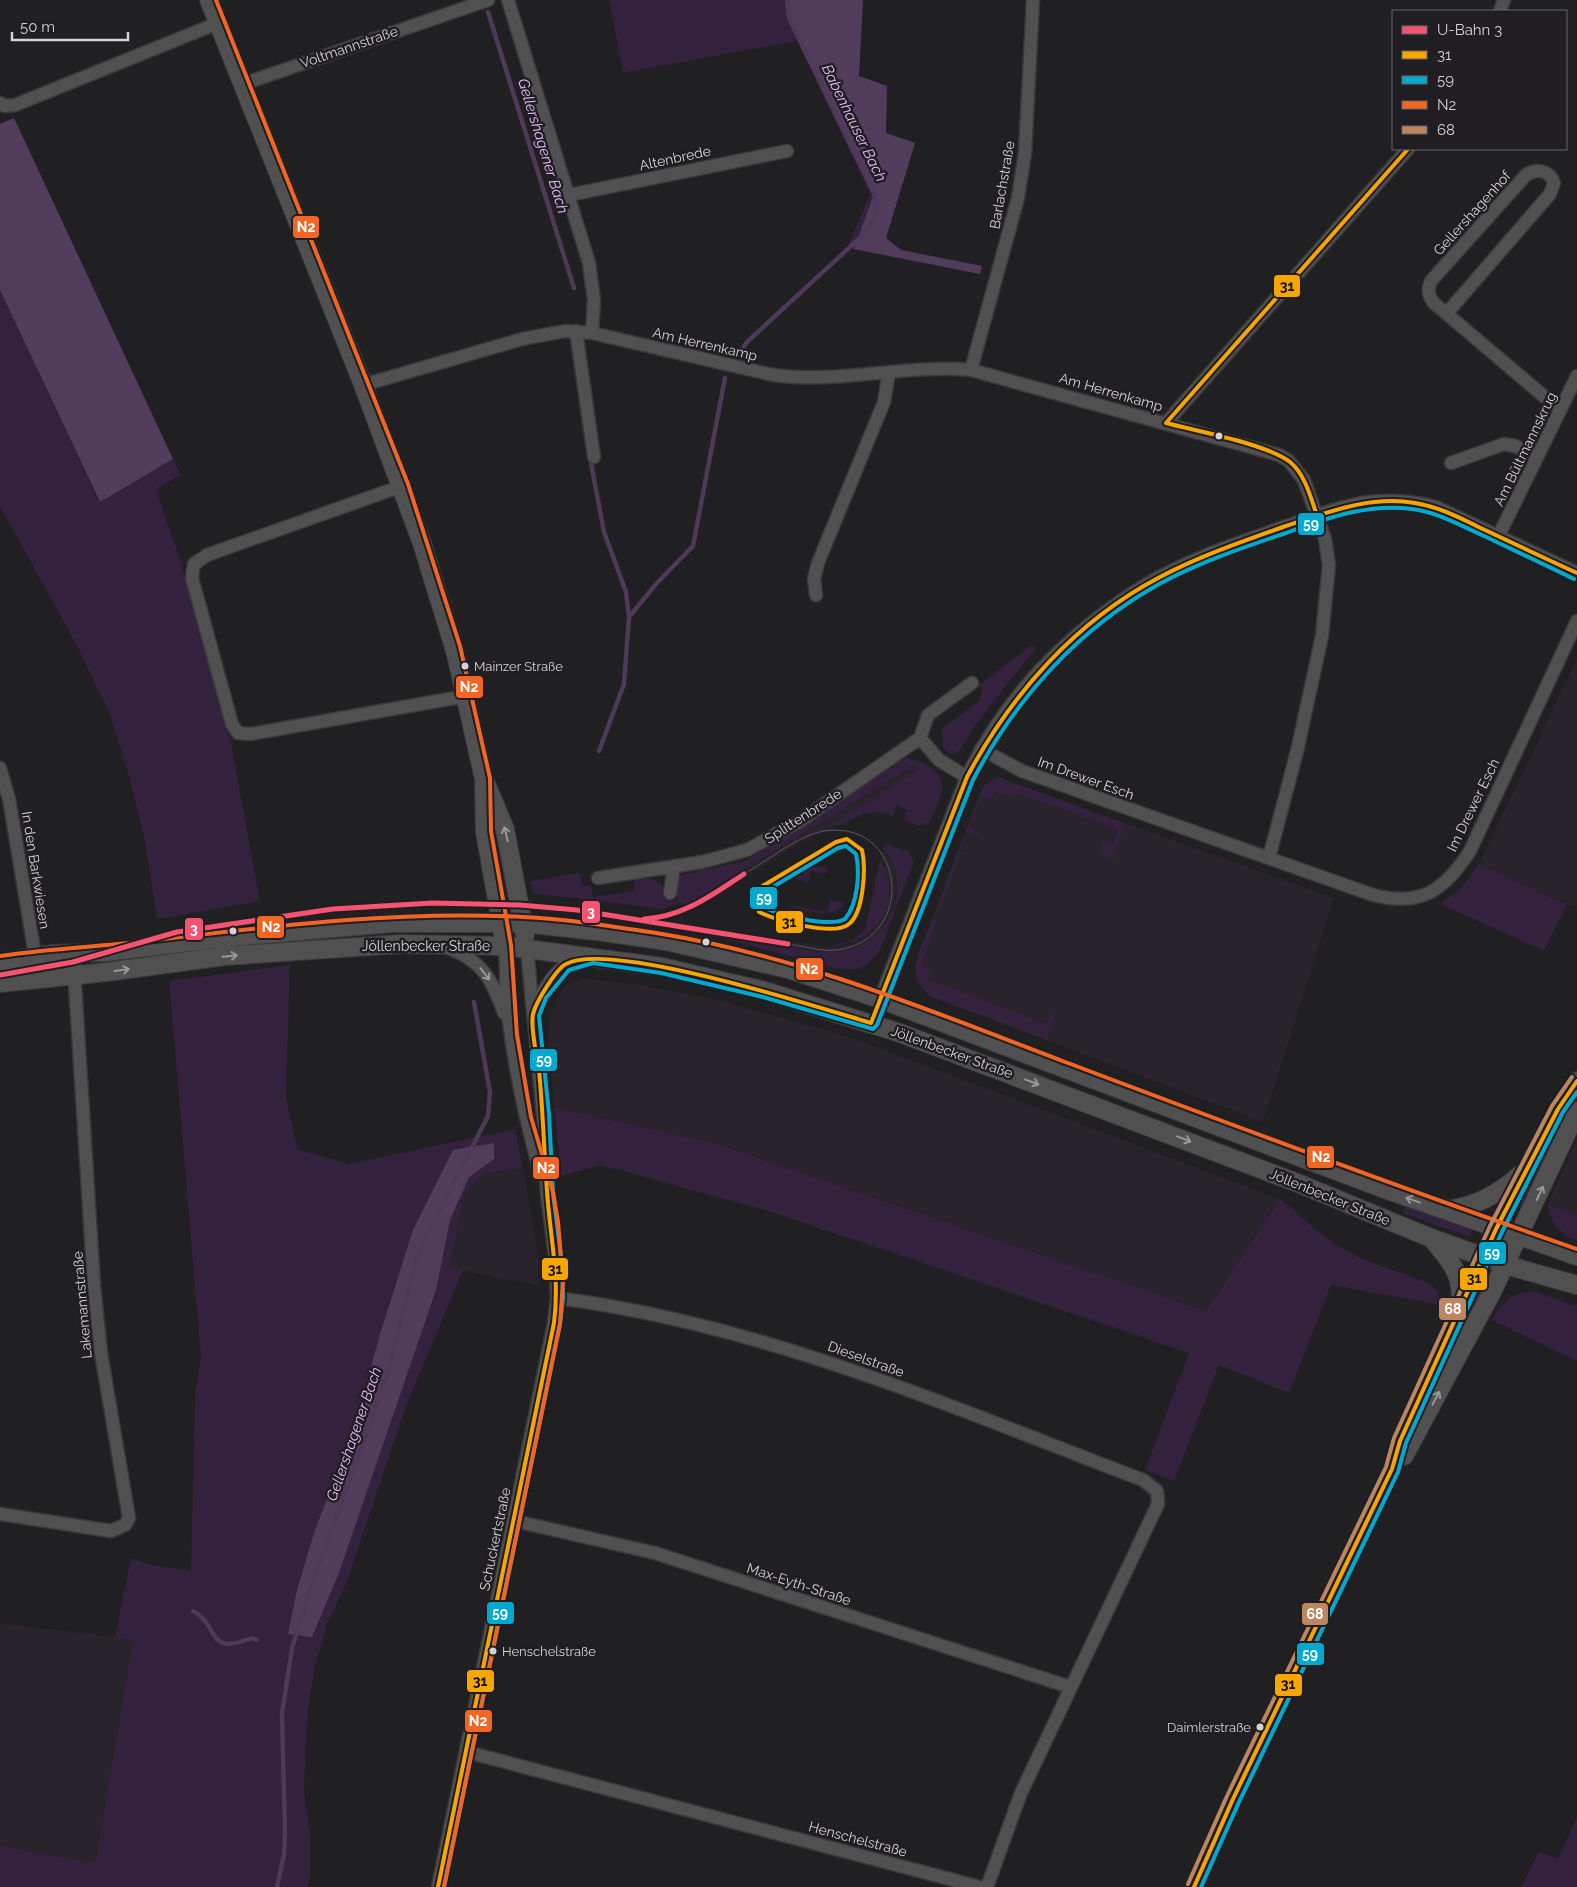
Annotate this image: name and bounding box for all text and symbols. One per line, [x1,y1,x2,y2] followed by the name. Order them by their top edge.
[12,10,129,42] scale bar
[1392,10,1567,150] legend
[20,18,55,36] text: 50 m
[1437,21,1502,39] text: U-Bahn 3
[298,23,400,71] street label: Voltmannstraße
[1437,46,1452,64] text: 31
[818,61,890,185] water label: Babenhauser Bach
[1437,71,1454,89] text: 59
[514,76,572,216] water label: Gellershagener Bach
[1437,96,1457,114] text: N2
[1437,121,1455,139] text: 68
[986,140,1018,230] street label: Barlachstraße
[638,143,712,173] street label: Altenbrede
[1430,167,1515,258] street label: Gellershagenhof
[292,215,320,239] line badge: N2
[297,219,315,235] text: N2
[1273,274,1301,298] line badge: 31
[1280,278,1294,294] text: 31
[651,324,759,364] street label: Am Herrenkamp
[1057,370,1165,415] street label: Am Herrenkamp
[1490,389,1560,509] street label: Am Bültmannskrug
[1214,431,1224,441] unlabelled marker
[1297,512,1325,536] line badge: 59
[1303,516,1319,532] text: 59
[474,659,563,674] place label: Mainzer Straße
[460,661,470,671] marker: Mainzer Straße
[455,675,484,699] line badge: N2
[460,679,478,695] text: N2
[1036,753,1136,803] street label: Im Drewer Esch
[1444,756,1502,854] street label: Im Drewer Esch
[762,785,844,847] street label: Splittenbrede
[19,810,53,930] street label: In den Barkwiesen
[501,827,510,843] one-way arrow
[749,886,778,910] line badge: 59
[756,890,772,906] text: 59
[581,900,601,924] line badge: 3
[587,904,595,920] text: 3
[775,910,804,934] line badge: 31
[782,914,796,930] text: 31
[256,915,285,939] line badge: N2
[184,917,204,941] line badge: 3
[262,919,280,935] text: N2
[190,921,198,937] text: 3
[228,926,238,936] unlabelled marker
[701,937,711,947] unlabelled marker
[362,938,490,954] street label: Jöllenbecker Straße
[222,951,238,961] one-way arrow
[795,957,824,981] line badge: N2
[800,961,818,977] text: N2
[114,965,130,975] one-way arrow
[480,967,491,980] one-way arrow
[889,1023,1015,1081] street label: Jöllenbecker Straße
[529,1048,558,1072] line badge: 59
[536,1052,552,1068] text: 59
[1025,1078,1040,1087] one-way arrow
[1176,1135,1191,1145] one-way arrow
[1306,1145,1335,1169] line badge: N2
[1312,1149,1330,1165] text: N2
[532,1156,560,1180] line badge: N2
[537,1160,555,1176] text: N2
[1267,1166,1393,1228] street label: Jöllenbecker Straße
[1536,1186,1545,1201] one-way arrow
[1406,1195,1421,1204] one-way arrow
[1478,1241,1507,1265] line badge: 59
[1484,1245,1500,1261] text: 59
[69,1251,95,1359] street label: Lakemannstraße
[541,1257,569,1281] line badge: 31
[548,1261,562,1277] text: 31
[1459,1267,1488,1291] line badge: 31
[1467,1270,1481,1286] text: 31
[1438,1297,1467,1321] line badge: 68
[1445,1301,1461,1317] text: 68
[826,1338,906,1380] street label: Dieselstraße
[323,1365,385,1503] water label: Gellershagener Bach
[1431,1391,1441,1406] one-way arrow
[476,1486,514,1592] street label: Schuckertstraße
[745,1560,853,1608] street label: Max-Eyth-Straße
[486,1601,515,1625] line badge: 59
[1301,1602,1329,1626] line badge: 68
[492,1605,508,1621] text: 59
[1307,1606,1323,1622] text: 68
[1296,1642,1325,1666] line badge: 59
[502,1644,596,1659] place label: Henschelstraße
[488,1646,498,1656] marker: Henschelstraße
[1302,1646,1318,1662] text: 59
[466,1669,495,1693] line badge: 31
[473,1673,487,1689] text: 31
[1274,1673,1303,1697] line badge: 31
[1281,1676,1295,1692] text: 31
[464,1709,493,1733] line badge: N2
[469,1713,487,1729] text: N2
[1167,1720,1251,1735] place label: Daimlerstraße
[1255,1722,1265,1732] marker: Daimlerstraße
[807,1818,909,1860] street label: Henschelstraße

